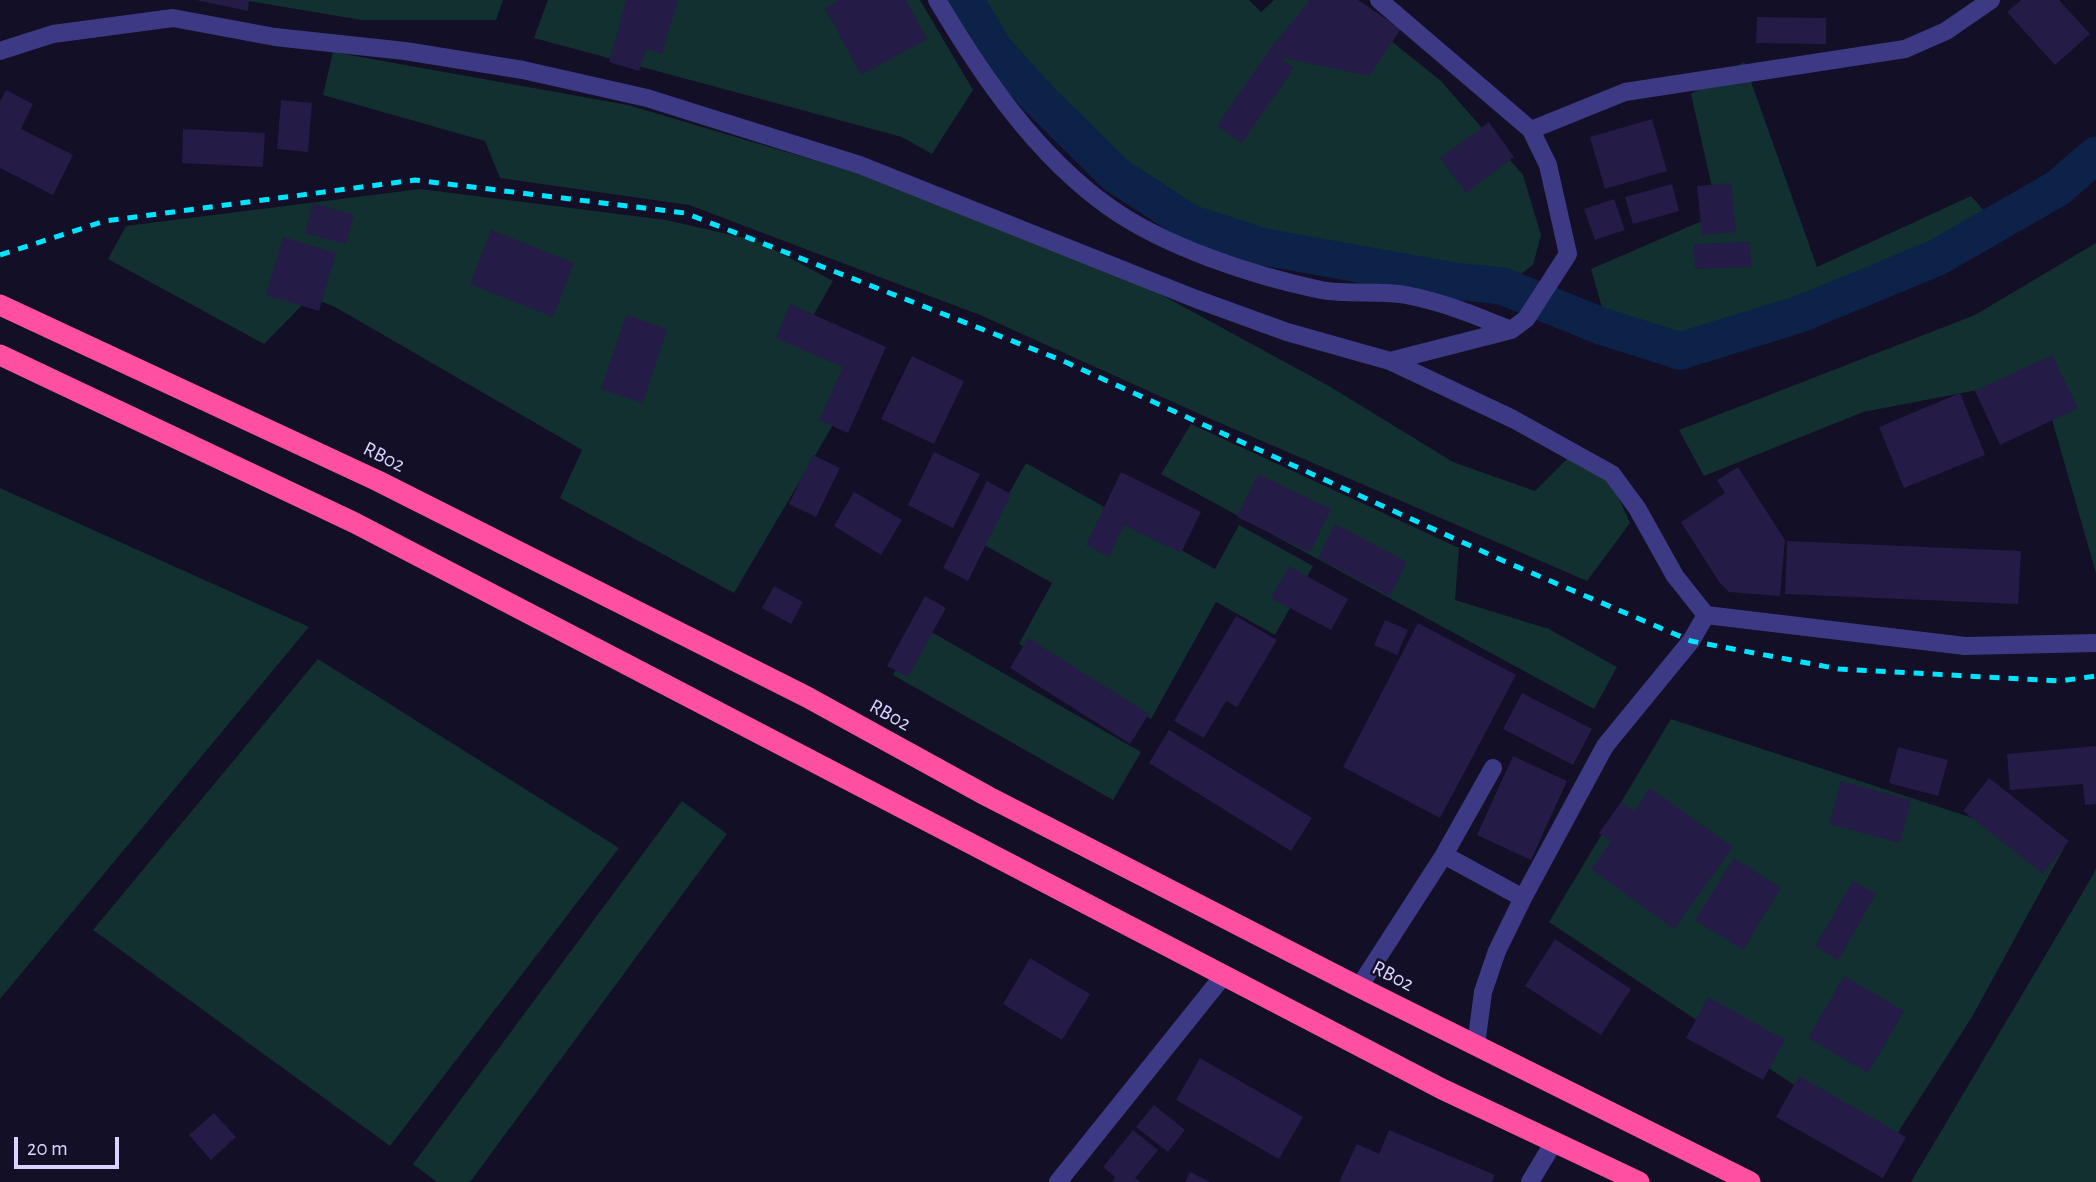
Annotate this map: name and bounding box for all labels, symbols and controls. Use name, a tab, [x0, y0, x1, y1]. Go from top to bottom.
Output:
street label: RB02	[359, 436, 409, 478]
street label: RB02	[865, 693, 915, 737]
street label: RB02	[1368, 955, 1418, 997]
scale bar	[18, 1122, 122, 1166]
text: 20 m	[27, 1138, 68, 1159]

